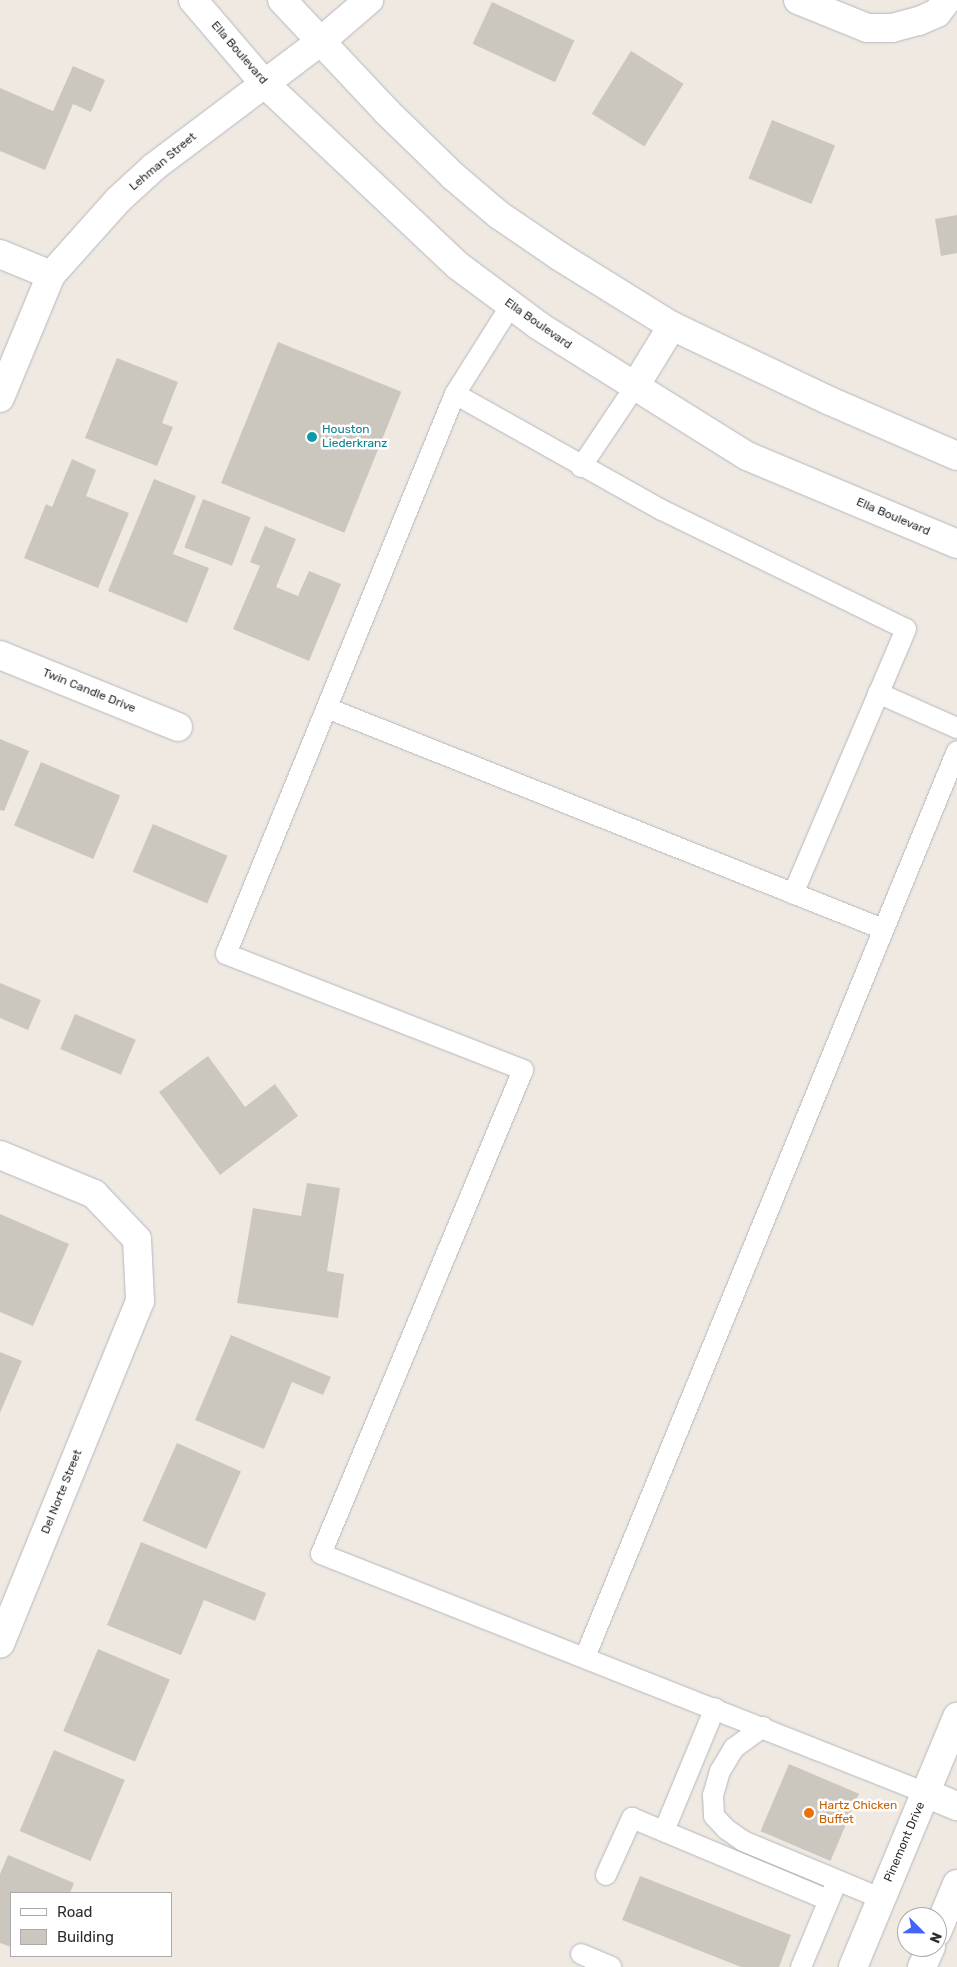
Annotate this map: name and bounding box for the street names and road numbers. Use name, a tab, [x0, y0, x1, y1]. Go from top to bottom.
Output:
street label: Ella Boulevard	[208, 19, 270, 87]
street label: Lehman Street	[127, 130, 199, 194]
street label: Ella Boulevard	[502, 295, 574, 353]
street label: Ella Boulevard	[854, 495, 932, 539]
street label: Twin Candle Drive	[40, 666, 138, 716]
street label: Del Norte Street	[39, 1448, 85, 1536]
street label: Pinemont Drive	[882, 1800, 928, 1884]

